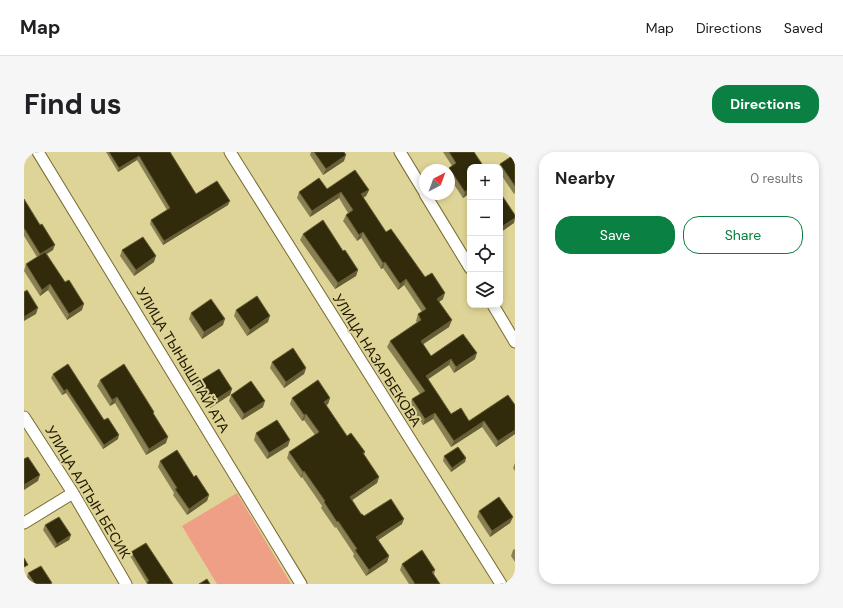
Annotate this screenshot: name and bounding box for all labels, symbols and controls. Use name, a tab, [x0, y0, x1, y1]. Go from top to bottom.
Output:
text: Map	[20, 15, 60, 40]
text: Map	[646, 19, 674, 37]
text: Directions	[696, 19, 762, 37]
text: Saved	[784, 19, 823, 37]
button: Directions	[712, 85, 819, 123]
text: Find us	[24, 86, 122, 123]
north arrow	[419, 164, 455, 200]
map controls	[467, 164, 503, 308]
button: +	[467, 164, 503, 200]
text: Nearby	[555, 167, 615, 189]
text: 0 results	[750, 170, 803, 187]
button: −	[467, 200, 503, 236]
button: Save	[555, 216, 675, 254]
button: Share	[683, 216, 803, 254]
button: locate	[467, 236, 503, 272]
button: layers	[467, 272, 503, 308]
street label: УЛИЦА ТЫНЫШПАЙ АТА	[132, 284, 234, 436]
street label: УЛИЦА НАЗАРБЕКОВА	[329, 290, 426, 430]
street label: УЛИЦА АЛТЫН БЕСИК	[41, 422, 135, 562]

